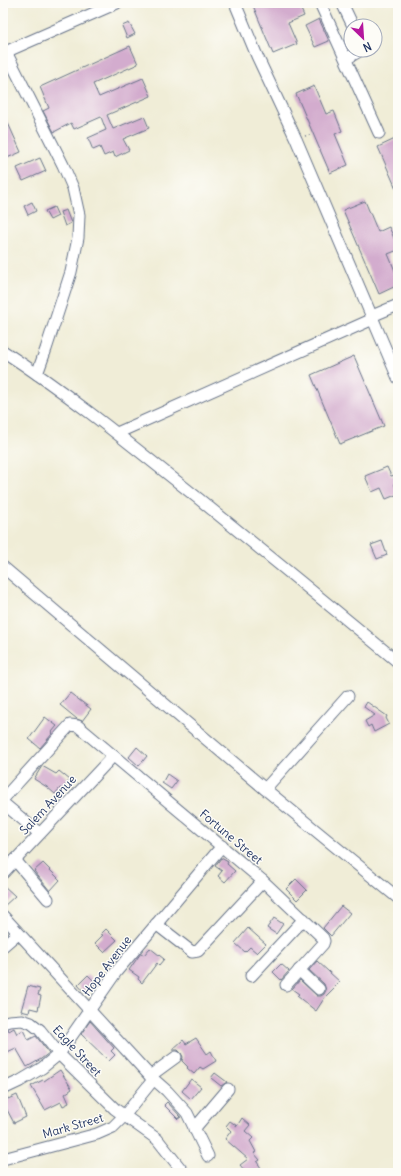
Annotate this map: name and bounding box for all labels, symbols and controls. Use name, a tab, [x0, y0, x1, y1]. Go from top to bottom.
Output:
north arrow	[343, 18, 383, 58]
text: N	[361, 39, 374, 55]
street label: Salem Avenue	[16, 772, 79, 838]
street label: Fortune Street	[197, 806, 266, 867]
street label: Hope Avenue	[79, 933, 134, 999]
street label: Eagle Street	[50, 1022, 105, 1079]
street label: Mark Street	[41, 1110, 105, 1141]

